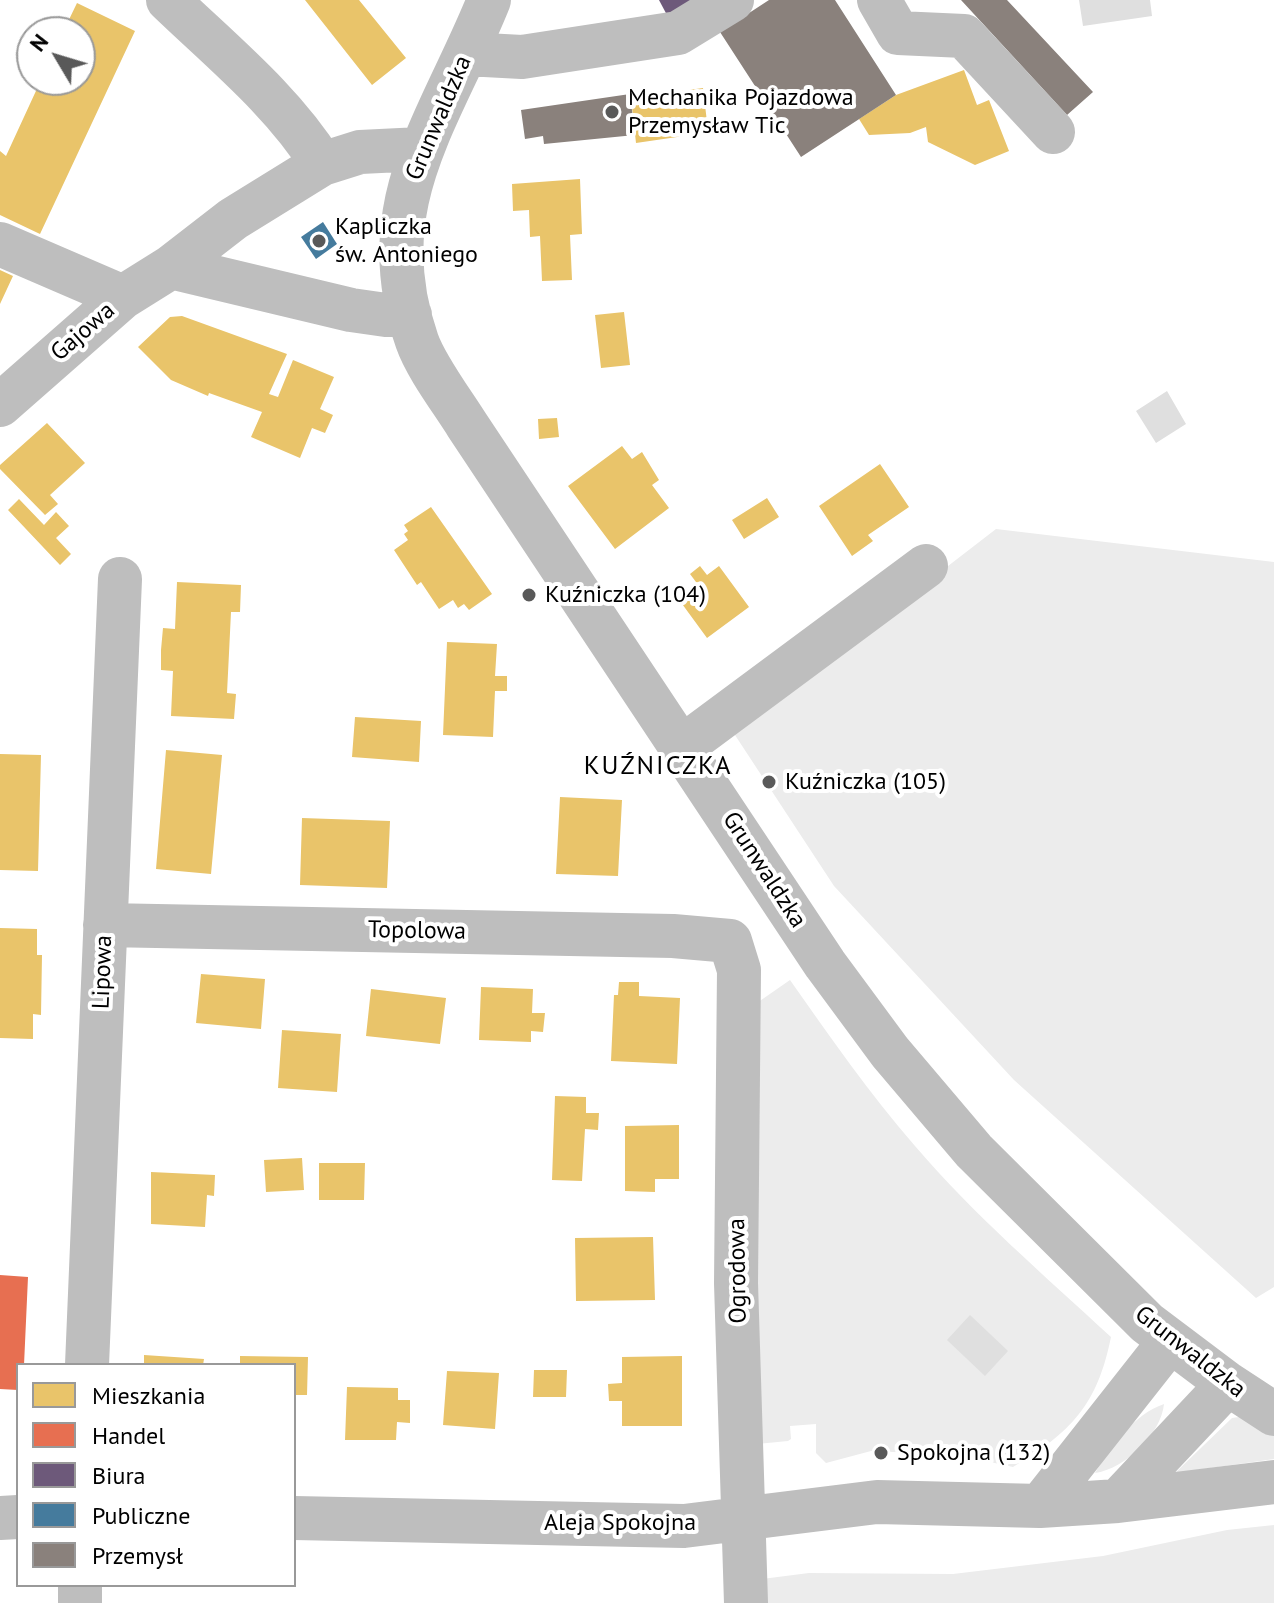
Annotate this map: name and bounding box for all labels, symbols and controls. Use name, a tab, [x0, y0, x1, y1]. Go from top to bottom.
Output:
north arrow	[16, 16, 96, 96]
text: N	[23, 28, 54, 57]
street label: Grunwaldzka	[400, 51, 478, 185]
place label: Mechanika Pojazdowa Przemysław Tic	[628, 84, 854, 140]
marker: Mechanika Pojazdowa Przemysław Tic	[603, 103, 621, 121]
place label: Kapliczka św. Antoniego	[335, 213, 478, 269]
marker: Kapliczka św. Antoniego	[310, 232, 328, 250]
street label: Gajowa	[45, 296, 121, 368]
place label: Kuźniczka (104)	[545, 581, 706, 609]
marker: Kuźniczka (104)	[520, 586, 538, 604]
district label: KUŹNICZKA	[584, 751, 732, 783]
place label: Kuźniczka (105)	[785, 768, 946, 796]
marker: Kuźniczka (105)	[760, 773, 778, 791]
street label: Grunwaldzka	[716, 807, 812, 933]
street label: Topolowa	[368, 916, 466, 946]
street label: Lipowa	[87, 935, 119, 1009]
street label: Ogrodowa	[723, 1218, 753, 1324]
street label: Grunwaldzka	[1129, 1300, 1251, 1404]
legend	[16, 1363, 296, 1587]
text: Mieszkania	[92, 1380, 205, 1411]
text: Handel	[92, 1420, 165, 1451]
place label: Spokojna (132)	[897, 1439, 1050, 1467]
marker: Spokojna (132)	[872, 1444, 890, 1462]
text: Biura	[92, 1460, 145, 1491]
text: Publiczne	[92, 1500, 190, 1531]
street label: Aleja Spokojna	[544, 1509, 696, 1537]
text: Przemysł	[92, 1540, 183, 1571]

